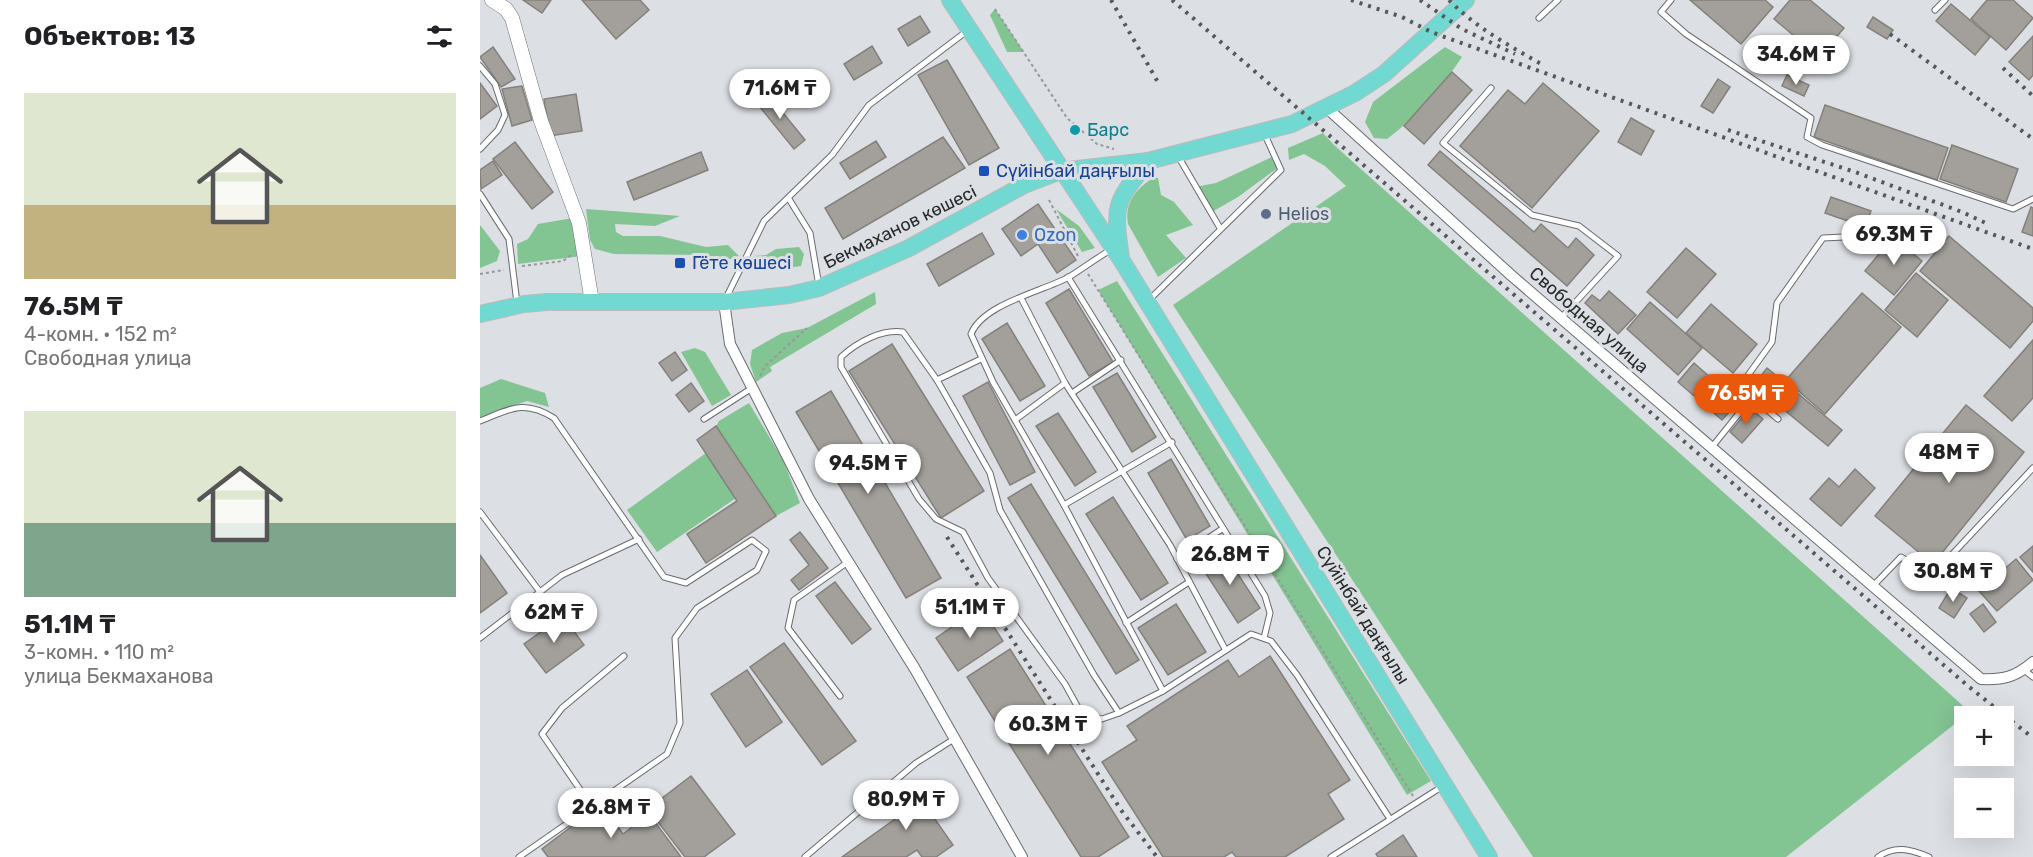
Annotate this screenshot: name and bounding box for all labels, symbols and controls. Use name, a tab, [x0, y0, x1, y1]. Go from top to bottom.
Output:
icon: filters	[423, 20, 456, 53]
text: Объектов: 13	[24, 21, 196, 52]
pin: 34.6M ₸	[1741, 35, 1851, 86]
text: 34.6M ₸	[1757, 42, 1835, 66]
pin: 71.6M ₸	[725, 69, 835, 120]
text: 71.6M ₸	[743, 76, 817, 100]
place label: Барс	[1087, 119, 1129, 141]
marker: Барс	[1068, 123, 1082, 137]
icon: home	[186, 132, 294, 240]
place label: Сүйінбай даңғылы	[996, 160, 1155, 182]
marker: Сүйінбай даңғылы	[977, 164, 991, 178]
street label: Бекмаханов көшесі	[820, 180, 980, 274]
place label: Helios	[1278, 203, 1329, 225]
marker: Helios	[1259, 207, 1273, 221]
pin: 69.3M ₸	[1839, 215, 1949, 266]
text: 69.3M ₸	[1855, 222, 1933, 246]
place label: Ozon	[1034, 224, 1076, 246]
marker: Ozon	[1015, 228, 1029, 242]
place label: Гёте көшесі	[692, 252, 791, 274]
marker: Гёте көшесі	[673, 256, 687, 270]
street label: Свободная улица	[1525, 262, 1653, 378]
text: 76.5M ₸	[24, 291, 123, 322]
text: 4-комн. · 152 m²	[24, 322, 177, 346]
text: Свободная улица	[24, 346, 192, 370]
pin: 76.5M ₸	[1691, 374, 1801, 425]
text: 76.5M ₸	[1708, 381, 1784, 405]
pin: 48M ₸	[1907, 433, 1991, 484]
text: 48M ₸	[1919, 440, 1979, 464]
pin: 94.5M ₸	[813, 444, 923, 495]
icon: home	[186, 450, 294, 558]
text: 94.5M ₸	[829, 451, 907, 475]
pin: 26.8M ₸	[1175, 535, 1285, 586]
text: 26.8M ₸	[1191, 542, 1269, 566]
street label: Сүйінбай даңғылы	[1312, 542, 1414, 688]
pin: 30.8M ₸	[1898, 552, 2008, 603]
text: 30.8M ₸	[1913, 559, 1993, 583]
pin: 51.1M ₸	[915, 588, 1025, 639]
pin: 62M ₸	[512, 593, 596, 644]
text: 51.1M ₸	[935, 595, 1005, 619]
text: 62M ₸	[524, 600, 584, 624]
text: 51.1M ₸	[24, 609, 116, 640]
text: 3-комн. · 110 m²	[24, 640, 174, 664]
text: улица Бекмаханова	[24, 664, 214, 688]
pin: 60.3M ₸	[993, 705, 1103, 756]
map controls	[1954, 706, 2014, 838]
button: +	[1954, 706, 2014, 766]
text: 60.3M ₸	[1009, 712, 1087, 736]
button: −	[1954, 778, 2014, 838]
pin: 80.9M ₸	[851, 780, 961, 831]
text: 80.9M ₸	[867, 787, 945, 811]
pin: 26.8M ₸	[556, 788, 666, 839]
text: 26.8M ₸	[572, 795, 650, 819]

